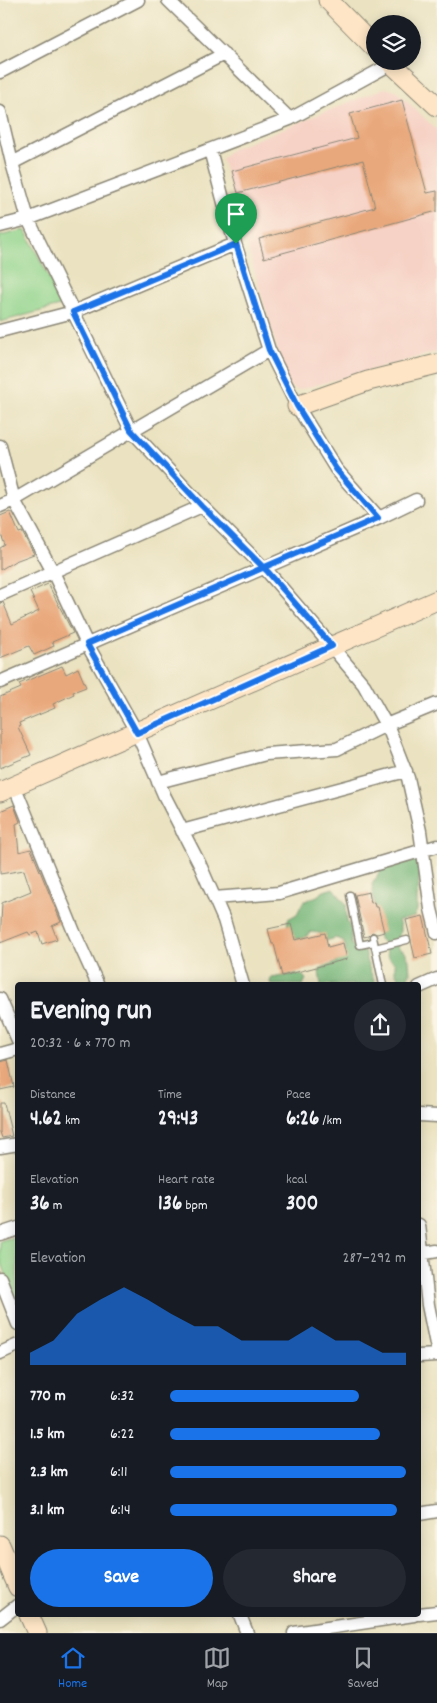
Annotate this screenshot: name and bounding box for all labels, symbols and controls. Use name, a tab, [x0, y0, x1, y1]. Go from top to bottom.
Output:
map controls	[366, 15, 421, 70]
button: layers	[366, 15, 421, 70]
pin	[215, 193, 257, 244]
icon: arrive	[222, 200, 250, 228]
text: Evening run	[30, 993, 152, 1033]
button: share	[354, 999, 406, 1051]
text: 20:32 · 6 × 770 m	[30, 1032, 131, 1055]
text: Distance	[30, 1085, 76, 1105]
text: Time	[158, 1085, 182, 1105]
text: Pace	[286, 1085, 311, 1105]
text: 4.62	[30, 1105, 62, 1135]
text: 29:43	[158, 1105, 198, 1135]
text: 6:26	[286, 1105, 319, 1135]
text: km	[62, 1111, 80, 1131]
text: /km	[319, 1111, 342, 1131]
text: Elevation	[30, 1170, 79, 1190]
text: Heart rate	[158, 1170, 215, 1190]
text: kcal	[286, 1170, 307, 1190]
text: 36	[30, 1190, 50, 1220]
text: 136	[158, 1190, 182, 1220]
text: 300	[286, 1190, 318, 1220]
text: m	[50, 1196, 62, 1216]
text: bpm	[182, 1196, 208, 1216]
text: Elevation	[30, 1247, 86, 1270]
text: 287–292 m	[343, 1247, 406, 1270]
text: 770 m	[30, 1385, 66, 1408]
text: 6:32	[110, 1385, 135, 1408]
text: 1.5 km	[30, 1423, 65, 1446]
text: 6:22	[110, 1423, 134, 1446]
text: 2.3 km	[30, 1461, 68, 1484]
text: 6:11	[110, 1461, 128, 1484]
text: 3.1 km	[30, 1499, 64, 1522]
text: 6:14	[110, 1499, 131, 1522]
button: Save	[30, 1549, 213, 1607]
button: Share	[223, 1549, 406, 1607]
tab: Home	[58, 1644, 87, 1694]
tab: Map	[203, 1644, 231, 1694]
tab: Saved	[348, 1644, 379, 1694]

